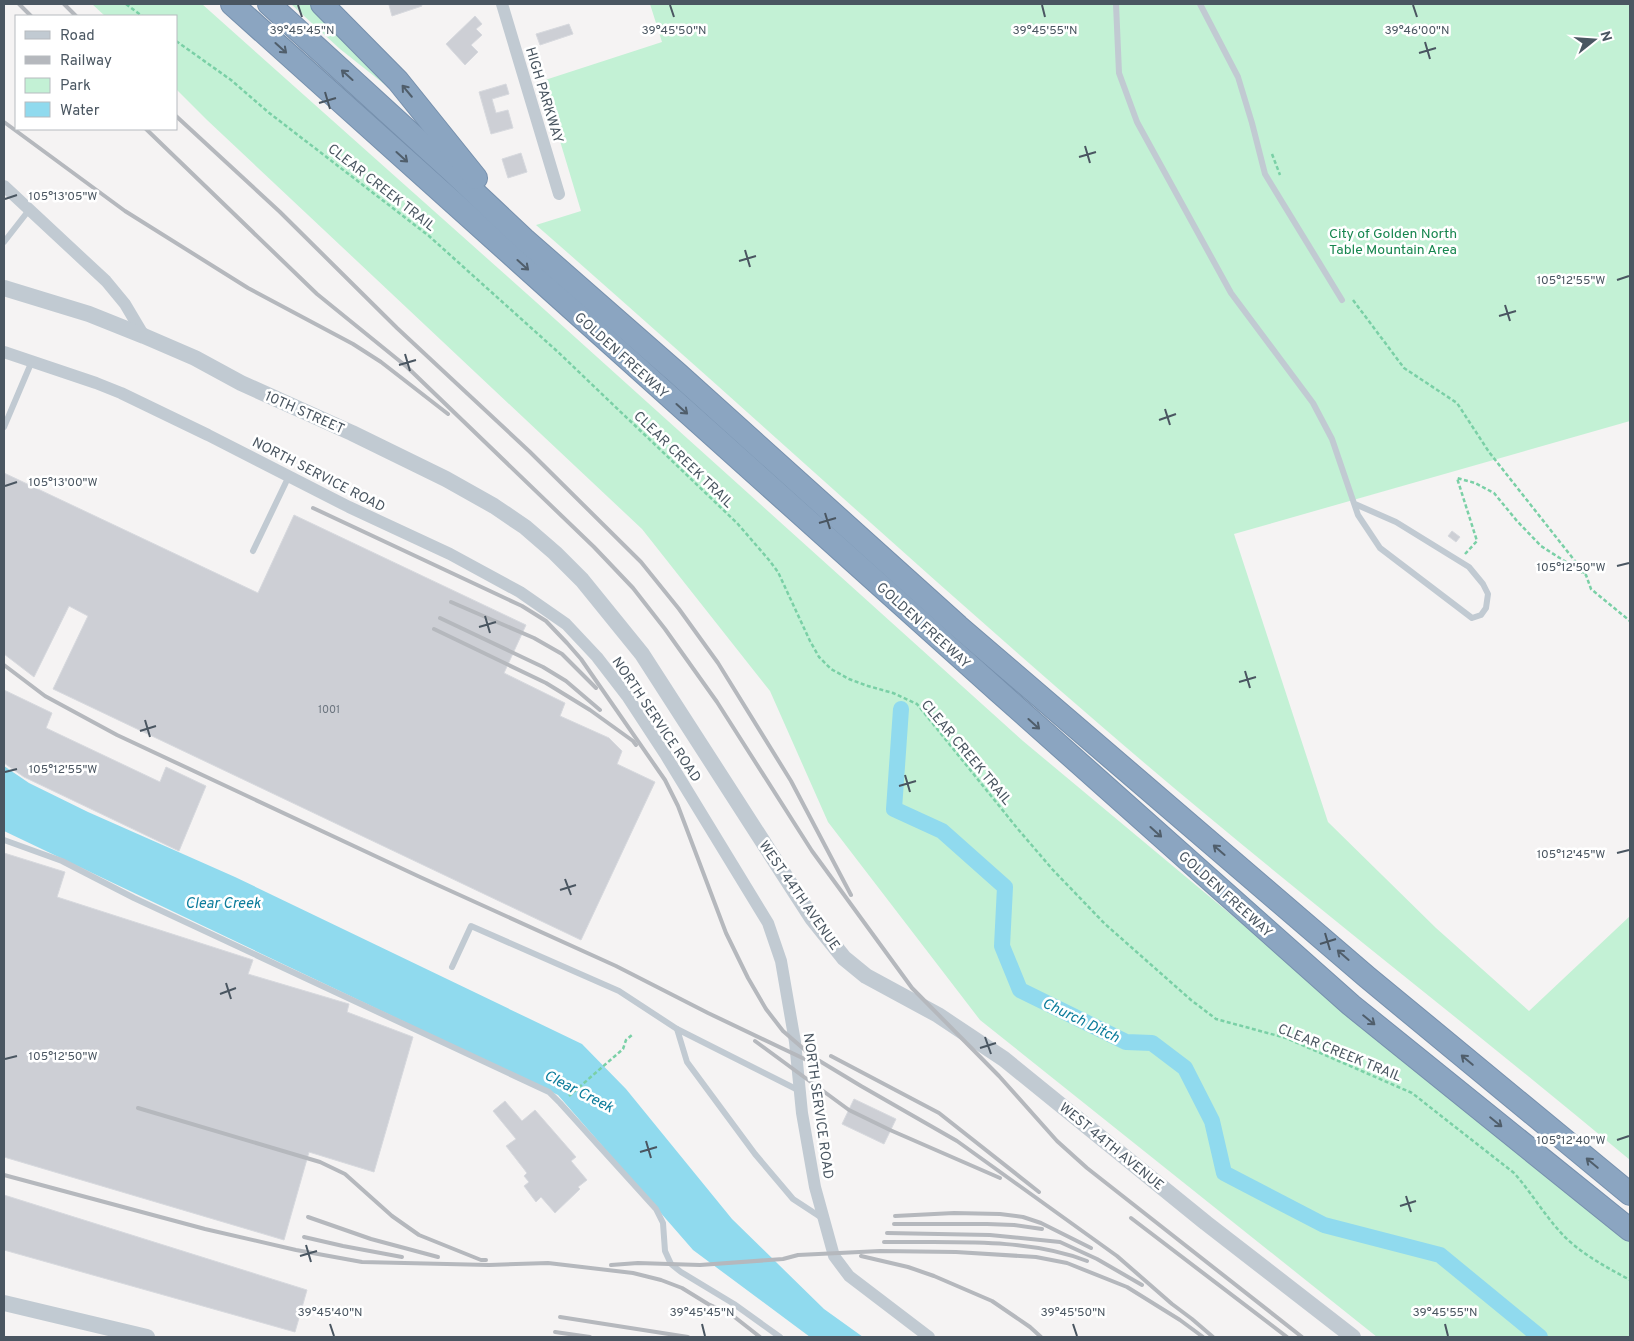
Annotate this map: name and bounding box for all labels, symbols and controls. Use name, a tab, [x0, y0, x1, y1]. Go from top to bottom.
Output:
legend	[15, 15, 178, 130]
north arrow	[1569, 15, 1619, 65]
text: 39°45'45"N	[270, 23, 334, 39]
text: 39°45'50"N	[642, 23, 707, 39]
text: 39°45'55"N	[1013, 23, 1077, 39]
text: 39°46'00"N	[1385, 23, 1449, 39]
text: Road	[60, 27, 95, 46]
text: N	[1595, 29, 1615, 44]
one-way arrow	[274, 42, 287, 54]
street label: HIGH PARKWAY	[521, 45, 566, 146]
text: Railway	[60, 52, 112, 71]
one-way arrow	[341, 70, 354, 81]
text: Park	[60, 77, 91, 96]
one-way arrow	[401, 85, 413, 98]
text: Water	[60, 102, 100, 121]
street label: CLEAR CREEK TRAIL	[324, 141, 438, 236]
one-way arrow	[395, 151, 408, 163]
text: 105°13'05"W	[29, 189, 97, 205]
park label: City of Golden North Table Mountain Area	[1329, 226, 1457, 259]
one-way arrow	[516, 259, 529, 271]
text: 105°12'55"W	[1537, 273, 1605, 289]
street label: GOLDEN FREEWAY	[570, 309, 672, 403]
street label: 10TH STREET	[262, 388, 347, 438]
one-way arrow	[676, 403, 689, 415]
street label: CLEAR CREEK TRAIL	[630, 408, 736, 512]
street label: NORTH SERVICE ROAD	[249, 434, 388, 516]
text: 105°13'00"W	[28, 475, 98, 491]
text: 105°12'50"W	[1537, 560, 1605, 576]
street label: GOLDEN FREEWAY	[872, 579, 974, 673]
street label: NORTH SERVICE ROAD	[608, 654, 704, 786]
street label: CLEAR CREEK TRAIL	[917, 697, 1015, 809]
house number: 1001	[318, 703, 340, 717]
one-way arrow	[1028, 718, 1041, 729]
text: 105°12'55"W	[29, 762, 97, 778]
one-way arrow	[1149, 826, 1162, 837]
street label: WEST 44TH AVENUE	[755, 838, 843, 954]
one-way arrow	[1213, 844, 1226, 855]
text: 105°12'45"W	[1537, 847, 1605, 863]
street label: GOLDEN FREEWAY	[1174, 848, 1276, 942]
water label: Clear Creek	[185, 895, 261, 914]
one-way arrow	[1336, 950, 1349, 961]
water label: Church Ditch	[1039, 994, 1122, 1048]
one-way arrow	[1363, 1014, 1376, 1025]
street label: CLEAR CREEK TRAIL	[1275, 1021, 1404, 1086]
street label: NORTH SERVICE ROAD	[799, 1032, 836, 1180]
text: 105°12'50"W	[29, 1049, 97, 1065]
one-way arrow	[1461, 1054, 1474, 1065]
water label: Clear Creek	[540, 1067, 617, 1118]
street label: WEST 44TH AVENUE	[1055, 1100, 1167, 1195]
one-way arrow	[1489, 1116, 1502, 1127]
text: 105°12'40"W	[1536, 1133, 1606, 1149]
one-way arrow	[1586, 1158, 1599, 1169]
text: 39°45'40"N	[297, 1305, 363, 1321]
text: 39°45'45"N	[670, 1305, 734, 1321]
text: 39°45'50"N	[1041, 1305, 1106, 1321]
text: 39°45'55"N	[1413, 1305, 1477, 1321]

